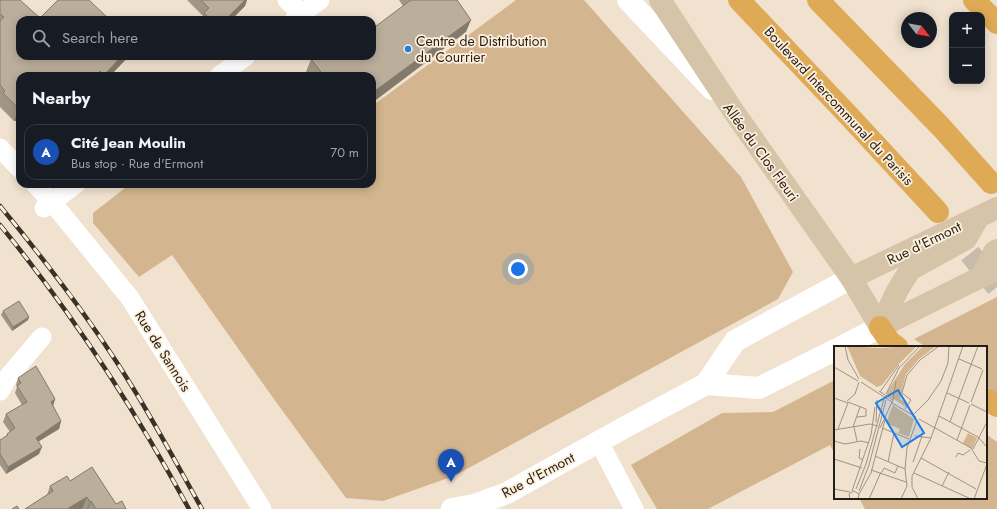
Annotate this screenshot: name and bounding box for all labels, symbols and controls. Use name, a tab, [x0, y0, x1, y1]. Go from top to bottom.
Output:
north arrow	[901, 12, 937, 48]
map controls	[949, 12, 985, 84]
button: +	[949, 12, 985, 48]
search box	[16, 16, 376, 60]
street label: Boulevard Intercommunal du Parisis	[760, 22, 918, 190]
icon: search	[30, 27, 52, 49]
text: Search here	[62, 27, 138, 49]
place label: Centre de Distribution du Courrier	[416, 31, 547, 67]
marker: Centre de Distribution du Courrier	[403, 44, 413, 54]
button: −	[949, 48, 985, 84]
text: Nearby	[32, 86, 90, 110]
street label: Allée du Clos Fleuri	[718, 99, 804, 205]
text: Cité Jean Moulin	[71, 132, 186, 154]
text: A	[41, 143, 51, 162]
text: 70 m	[330, 143, 359, 162]
text: Bus stop · Rue d'Ermont	[71, 154, 203, 173]
street label: Rue d'Ermont	[884, 216, 965, 270]
your location	[508, 259, 528, 279]
street label: Rue de Sannois	[130, 307, 196, 396]
inset map	[834, 346, 987, 499]
street label: Rue d'Ermont	[498, 447, 579, 503]
pin: A	[438, 449, 464, 482]

